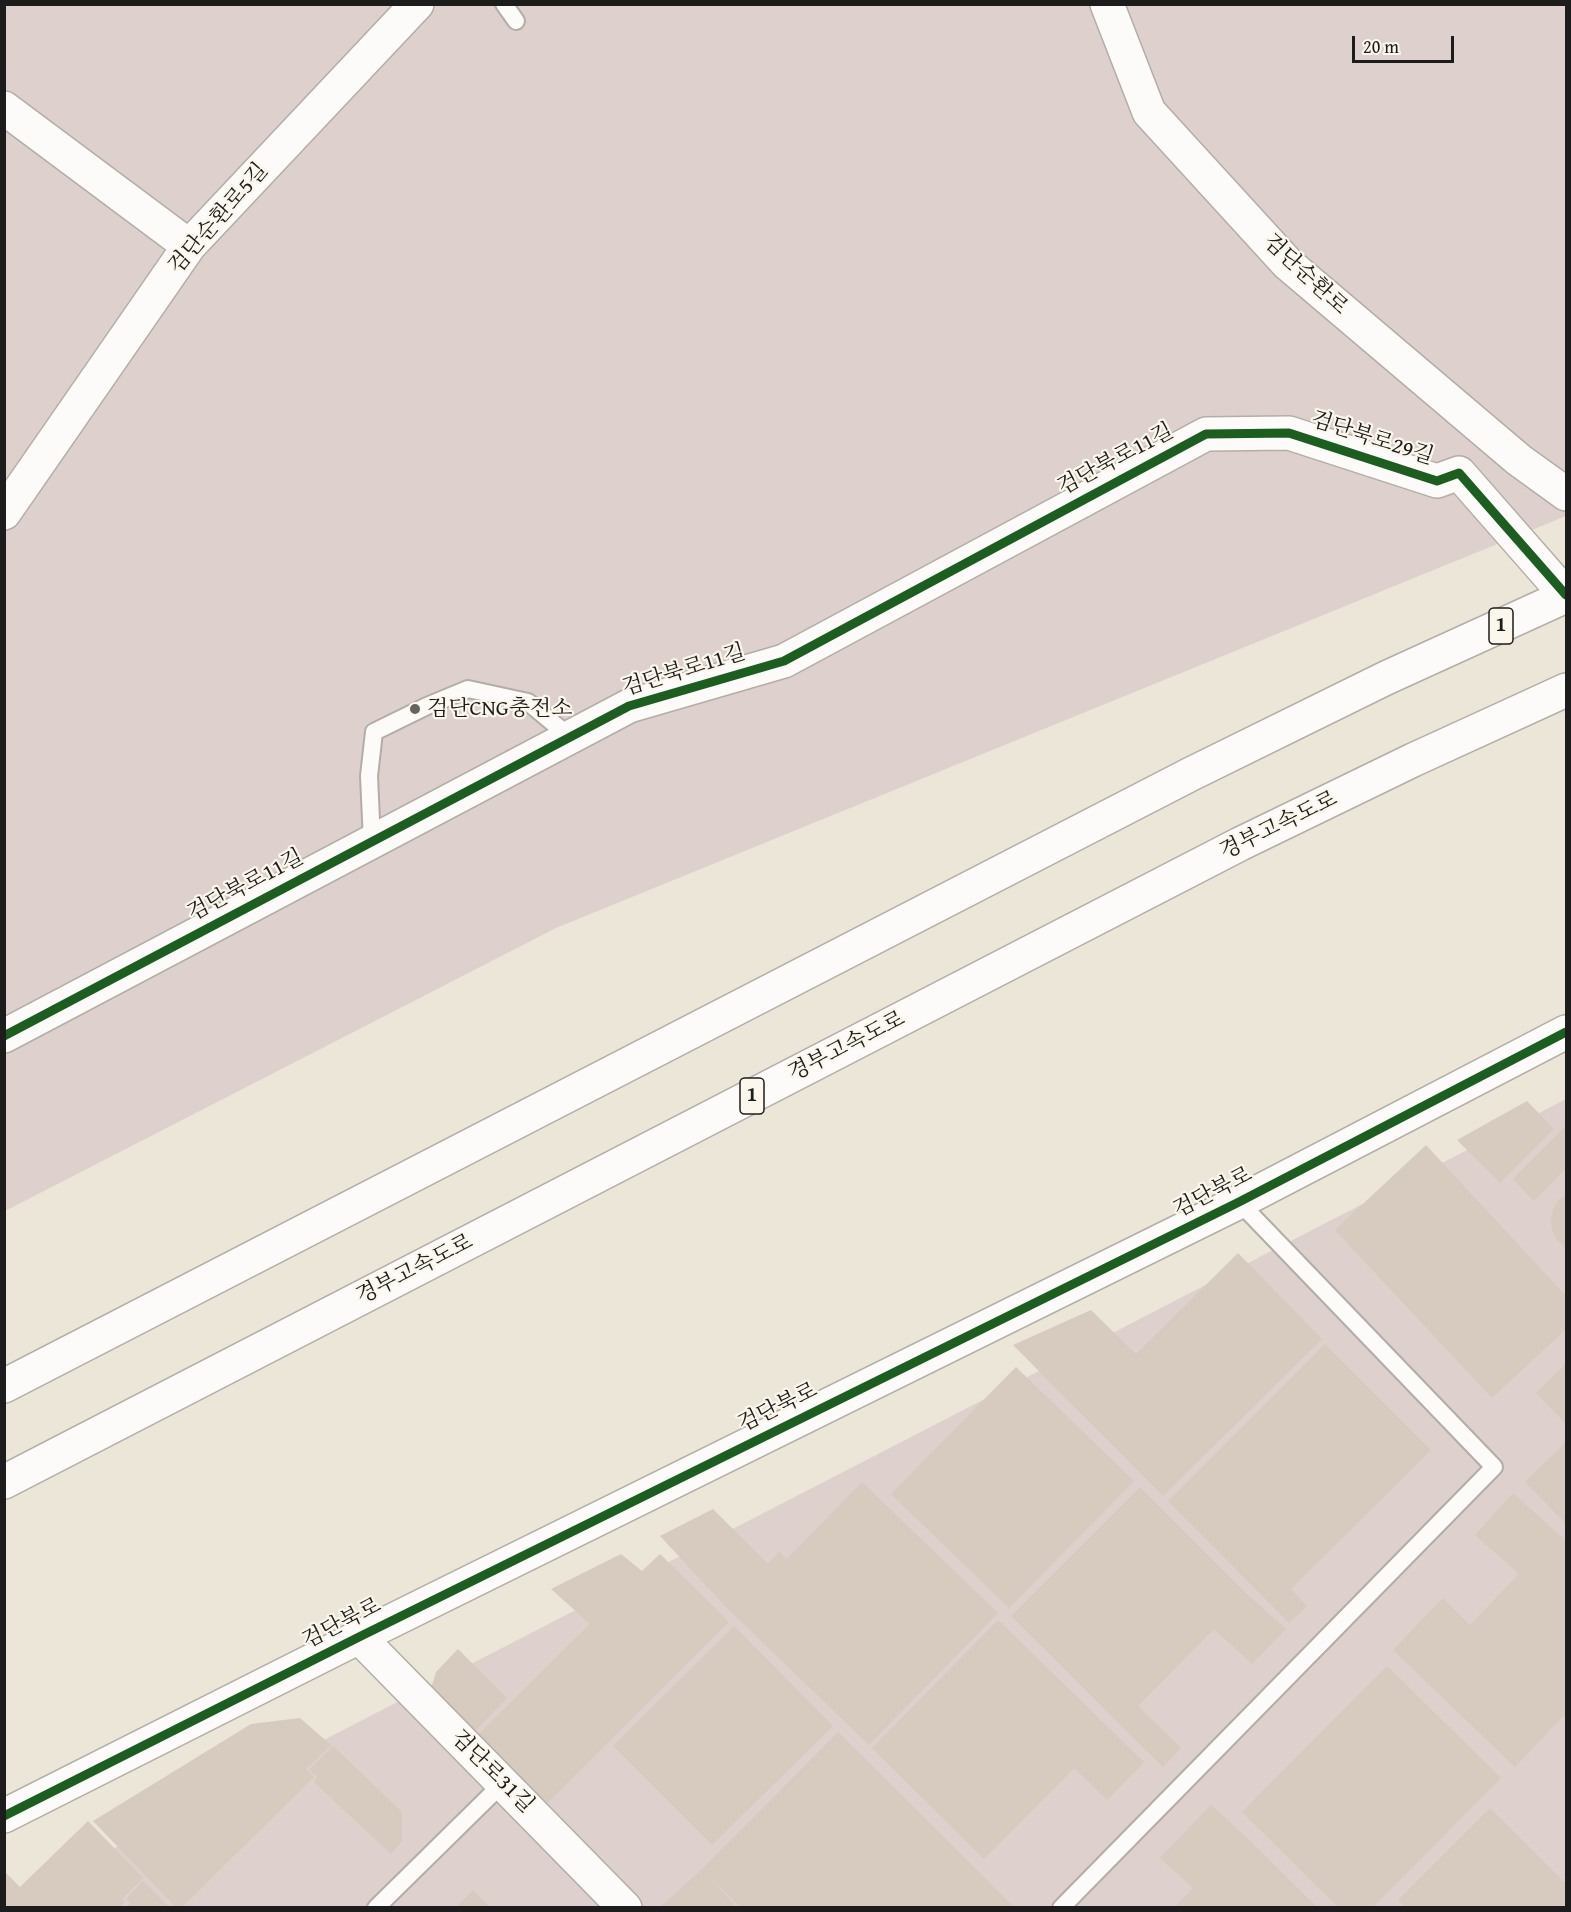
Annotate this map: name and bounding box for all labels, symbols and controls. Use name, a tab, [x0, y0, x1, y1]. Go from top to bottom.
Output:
scale bar	[1355, 24, 1457, 62]
text: 20 m	[1363, 33, 1399, 60]
street label: 검단순환로5길	[164, 158, 274, 280]
street label: 검단순환로	[1257, 229, 1353, 321]
street label: 검단북로29길	[1307, 407, 1437, 471]
street label: 검단북로11길	[1054, 418, 1178, 502]
road number: 1	[1489, 608, 1513, 644]
street label: 검단북로11길	[619, 640, 749, 702]
place label: 검단CNG충전소	[427, 696, 573, 722]
marker: 검단CNG충전소	[408, 702, 422, 716]
street label: 경부고속도로	[1216, 786, 1342, 866]
street label: 검단북로11길	[184, 844, 308, 928]
street label: 경부고속도로	[784, 1006, 910, 1088]
road number: 1	[740, 1078, 764, 1114]
street label: 검단북로	[1169, 1162, 1257, 1224]
street label: 경부고속도로	[352, 1229, 478, 1311]
street label: 검단북로	[734, 1378, 822, 1438]
street label: 검단북로	[298, 1593, 386, 1655]
street label: 검단로31길	[445, 1725, 539, 1819]

